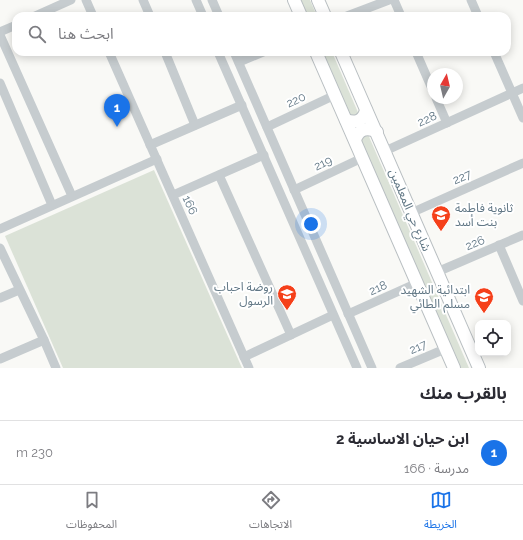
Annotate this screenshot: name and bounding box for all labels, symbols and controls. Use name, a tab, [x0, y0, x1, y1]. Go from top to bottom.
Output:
search box	[12, 12, 511, 56]
icon: search	[26, 23, 48, 45]
text: ابحث هنا	[58, 25, 114, 43]
north arrow	[427, 68, 463, 104]
street label: 220	[284, 89, 308, 111]
pin: 1	[104, 94, 130, 127]
street label: 228	[415, 109, 439, 129]
street label: 219	[312, 153, 334, 173]
street label: شارع حي المعلمين	[384, 167, 434, 254]
street label: 227	[451, 167, 474, 187]
street label: 166	[180, 193, 200, 217]
place label: ثانوية فاطمة بنت أسد	[455, 201, 514, 229]
school or university icon: ثانوية فاطمة بنت أسد	[430, 204, 452, 232]
your location	[301, 214, 321, 234]
street label: 226	[463, 233, 487, 253]
street label: 218	[367, 278, 389, 298]
place label: روضة احباب الرسول	[214, 280, 273, 308]
school or university icon: روضة احباب الرسول	[276, 283, 298, 311]
place label: ابتدائية الشهيد مسلم الطائي	[400, 283, 470, 314]
school or university icon: ابتدائية الشهيد مسلم الطائي	[473, 286, 495, 314]
map controls	[475, 320, 511, 356]
button: locate	[475, 320, 511, 356]
street label: 217	[407, 337, 429, 357]
text: بالقرب منك	[420, 383, 507, 403]
text: ابن حيان الاساسية 2	[336, 430, 469, 448]
text: 230 m	[16, 445, 53, 460]
text: 1	[491, 445, 497, 460]
text: مدرسة · 166	[404, 461, 469, 476]
tab: المحفوظات	[66, 489, 117, 536]
tab: الاتجاهات	[249, 489, 292, 536]
tab: الخريطة	[424, 489, 457, 536]

